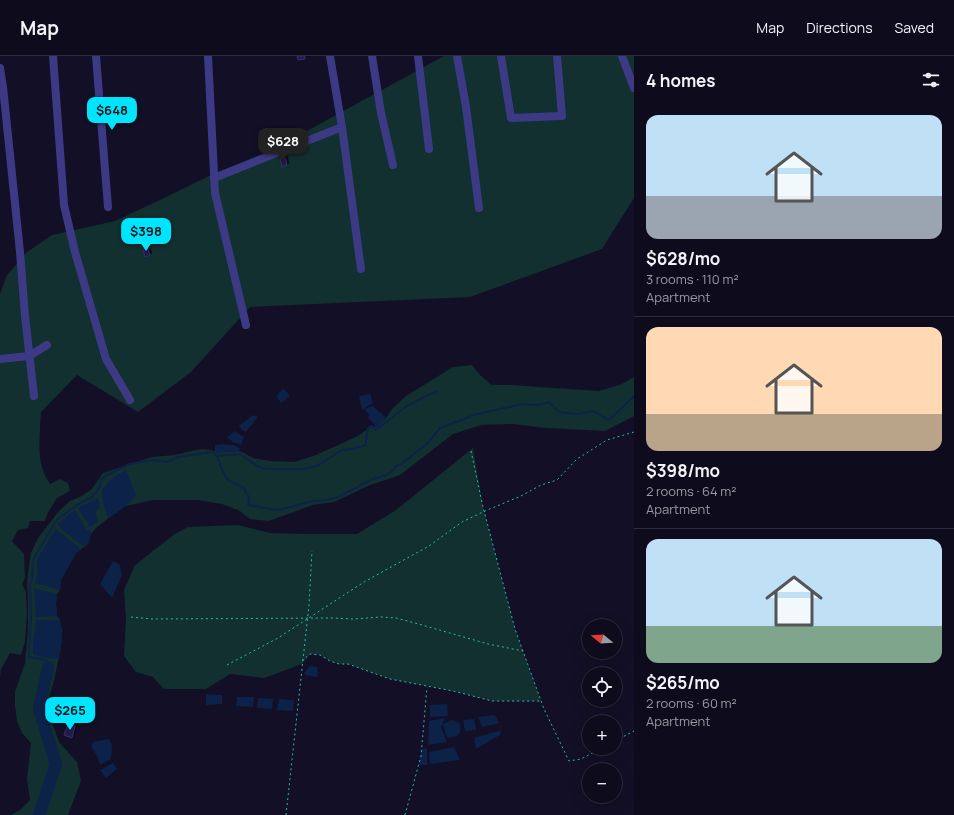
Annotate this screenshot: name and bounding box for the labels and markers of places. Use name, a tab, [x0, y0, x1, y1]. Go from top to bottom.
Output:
pin: $648	[88, 97, 136, 131]
pin: $628	[259, 128, 307, 162]
pin: $398	[122, 218, 170, 252]
pin: $265	[46, 697, 94, 731]

